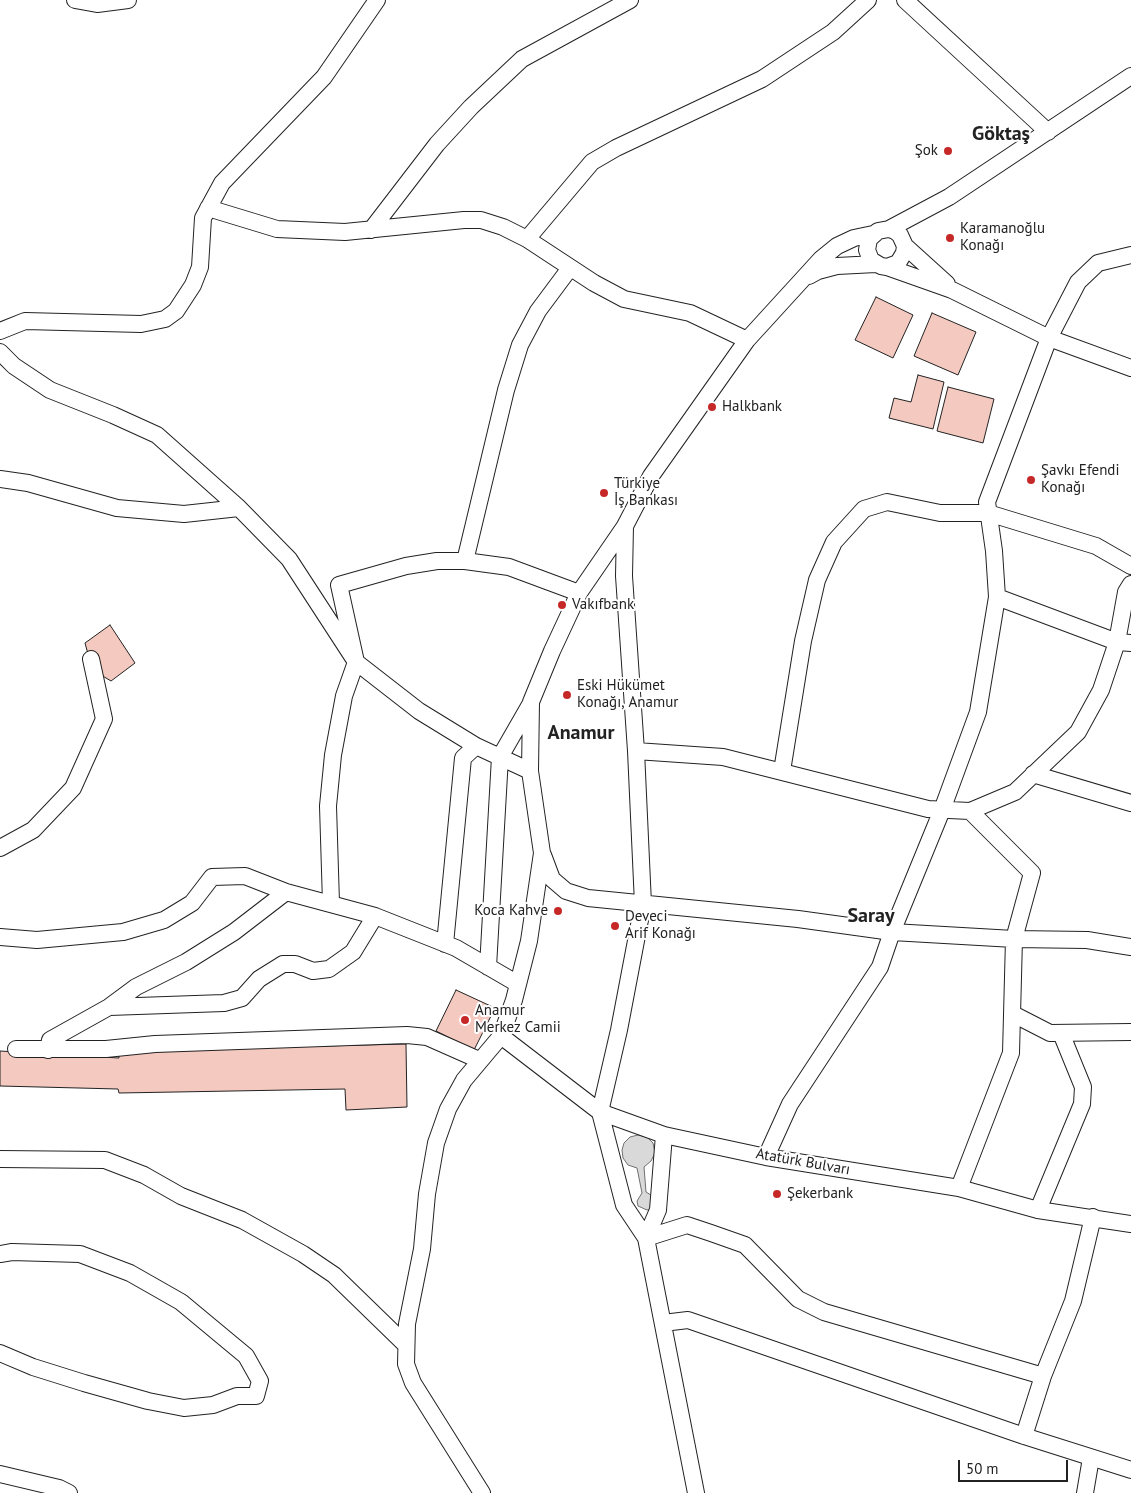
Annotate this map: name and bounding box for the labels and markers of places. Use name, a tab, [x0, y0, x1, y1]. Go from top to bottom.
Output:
place label: Şok	[915, 142, 938, 160]
marker: Şok	[942, 145, 954, 157]
place label: Karamanoğlu Konağı	[960, 220, 1045, 255]
marker: Karamanoğlu Konağı	[944, 232, 956, 244]
place label: Halkbank	[722, 398, 782, 416]
marker: Halkbank	[706, 401, 718, 413]
place label: Şavkı Efendi Konağı	[1041, 462, 1119, 497]
marker: Şavkı Efendi Konağı	[1025, 474, 1037, 486]
place label: Türkiye İş Bankası	[614, 475, 678, 510]
marker: Türkiye İş Bankası	[598, 487, 610, 499]
place label: Vakıfbank	[572, 596, 634, 614]
marker: Vakıfbank	[556, 599, 568, 611]
place label: Eski Hükümet Konağı, Anamur	[577, 677, 678, 712]
marker: Eski Hükümet Konağı, Anamur	[561, 689, 573, 701]
place label: Koca Kahve	[474, 902, 548, 920]
marker: Koca Kahve	[552, 905, 564, 917]
place label: Deveci Arif Konağı	[625, 908, 696, 943]
marker: Deveci Arif Konağı	[609, 920, 621, 932]
place label: Anamur Merkez Camii	[475, 1002, 561, 1037]
marker: Anamur Merkez Camii	[459, 1014, 471, 1026]
place label: Şekerbank	[787, 1185, 853, 1203]
marker: Şekerbank	[771, 1188, 783, 1200]

